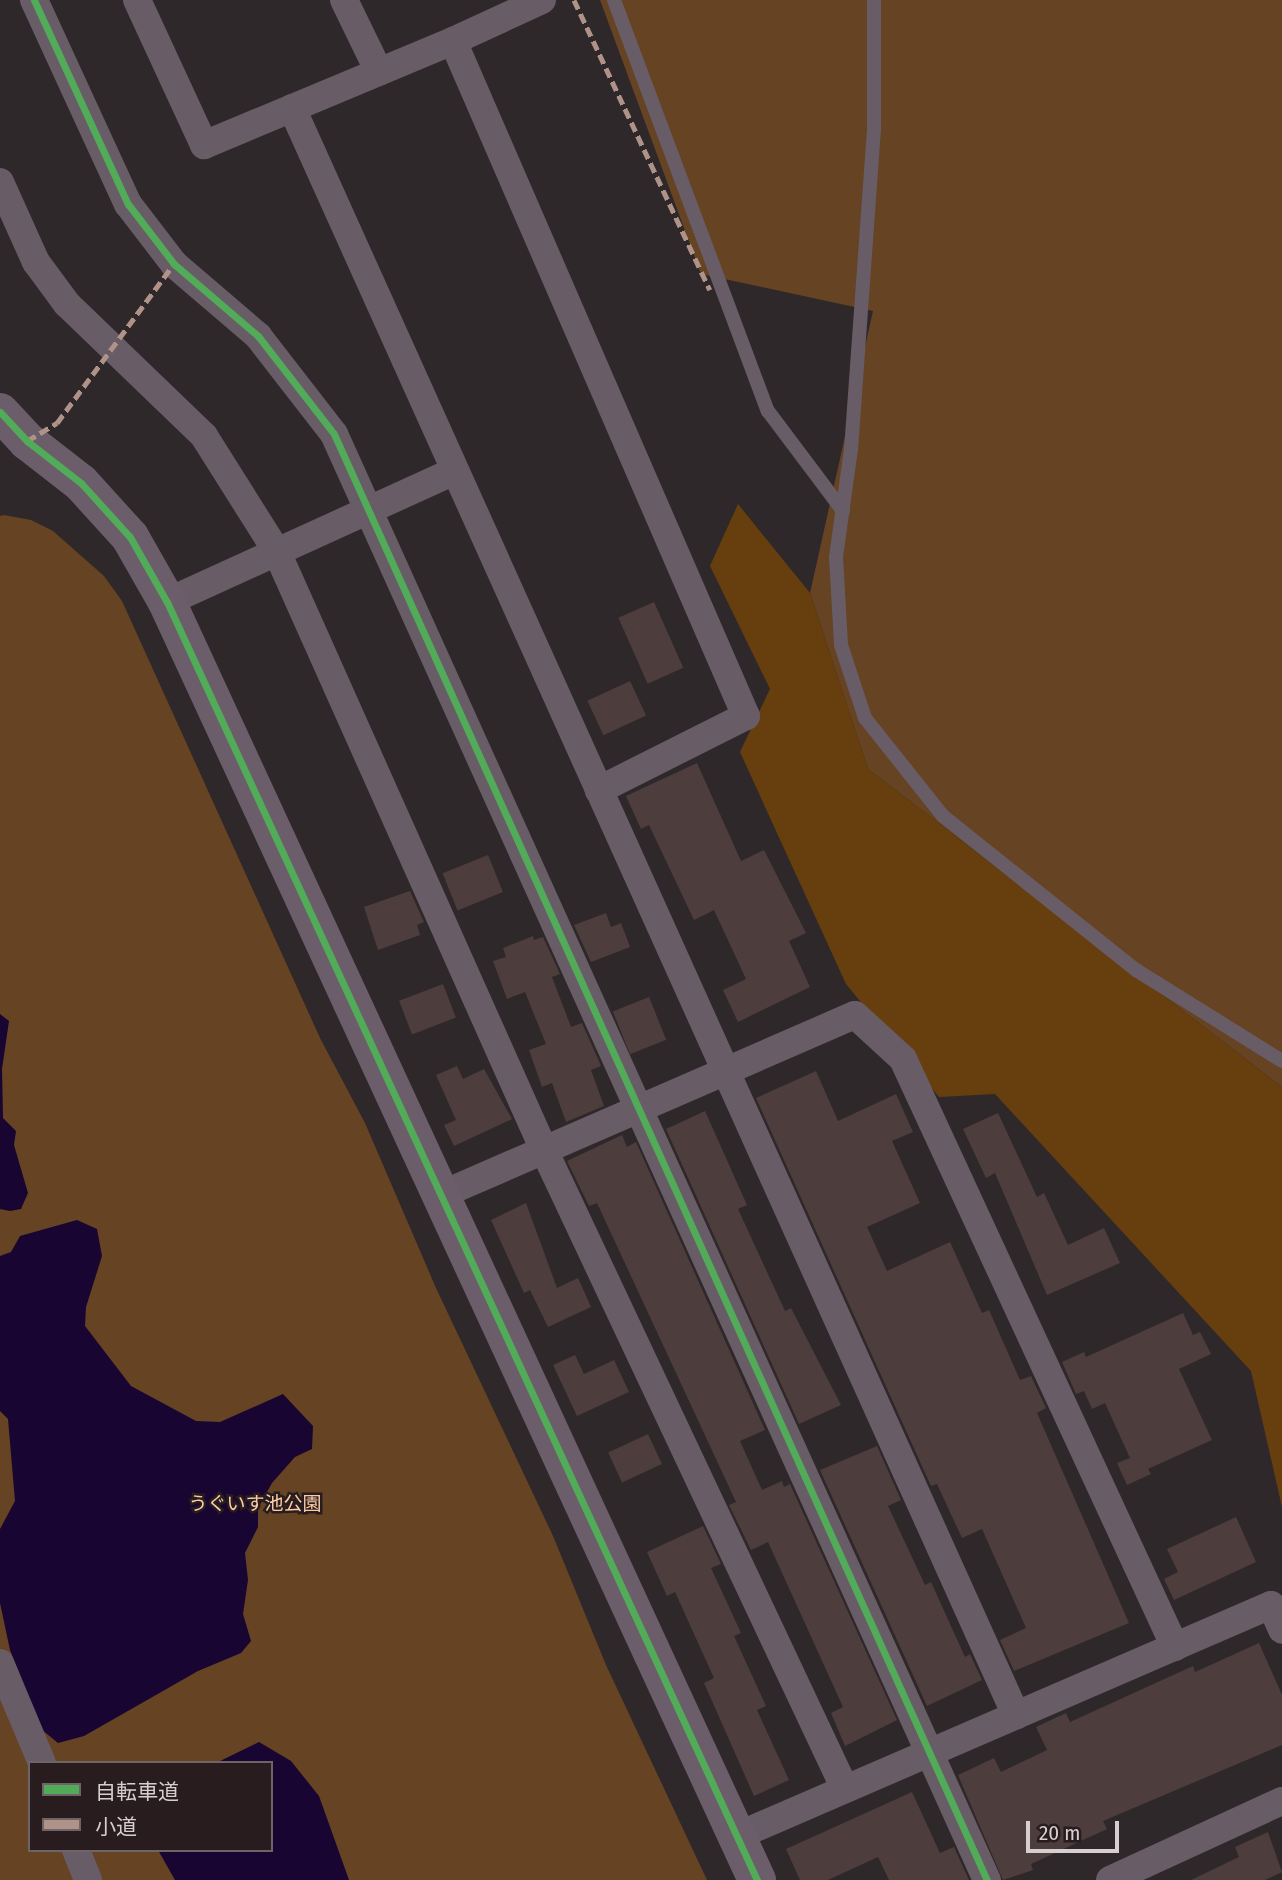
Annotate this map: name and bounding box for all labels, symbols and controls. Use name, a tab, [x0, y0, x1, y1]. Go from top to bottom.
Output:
park label: うぐいす池公園	[189, 1493, 321, 1515]
legend	[28, 1761, 273, 1852]
text: 自転車道	[95, 1779, 179, 1805]
scale bar	[1030, 1806, 1123, 1850]
text: 小道	[95, 1814, 137, 1840]
text: 20 m	[1039, 1820, 1080, 1846]

